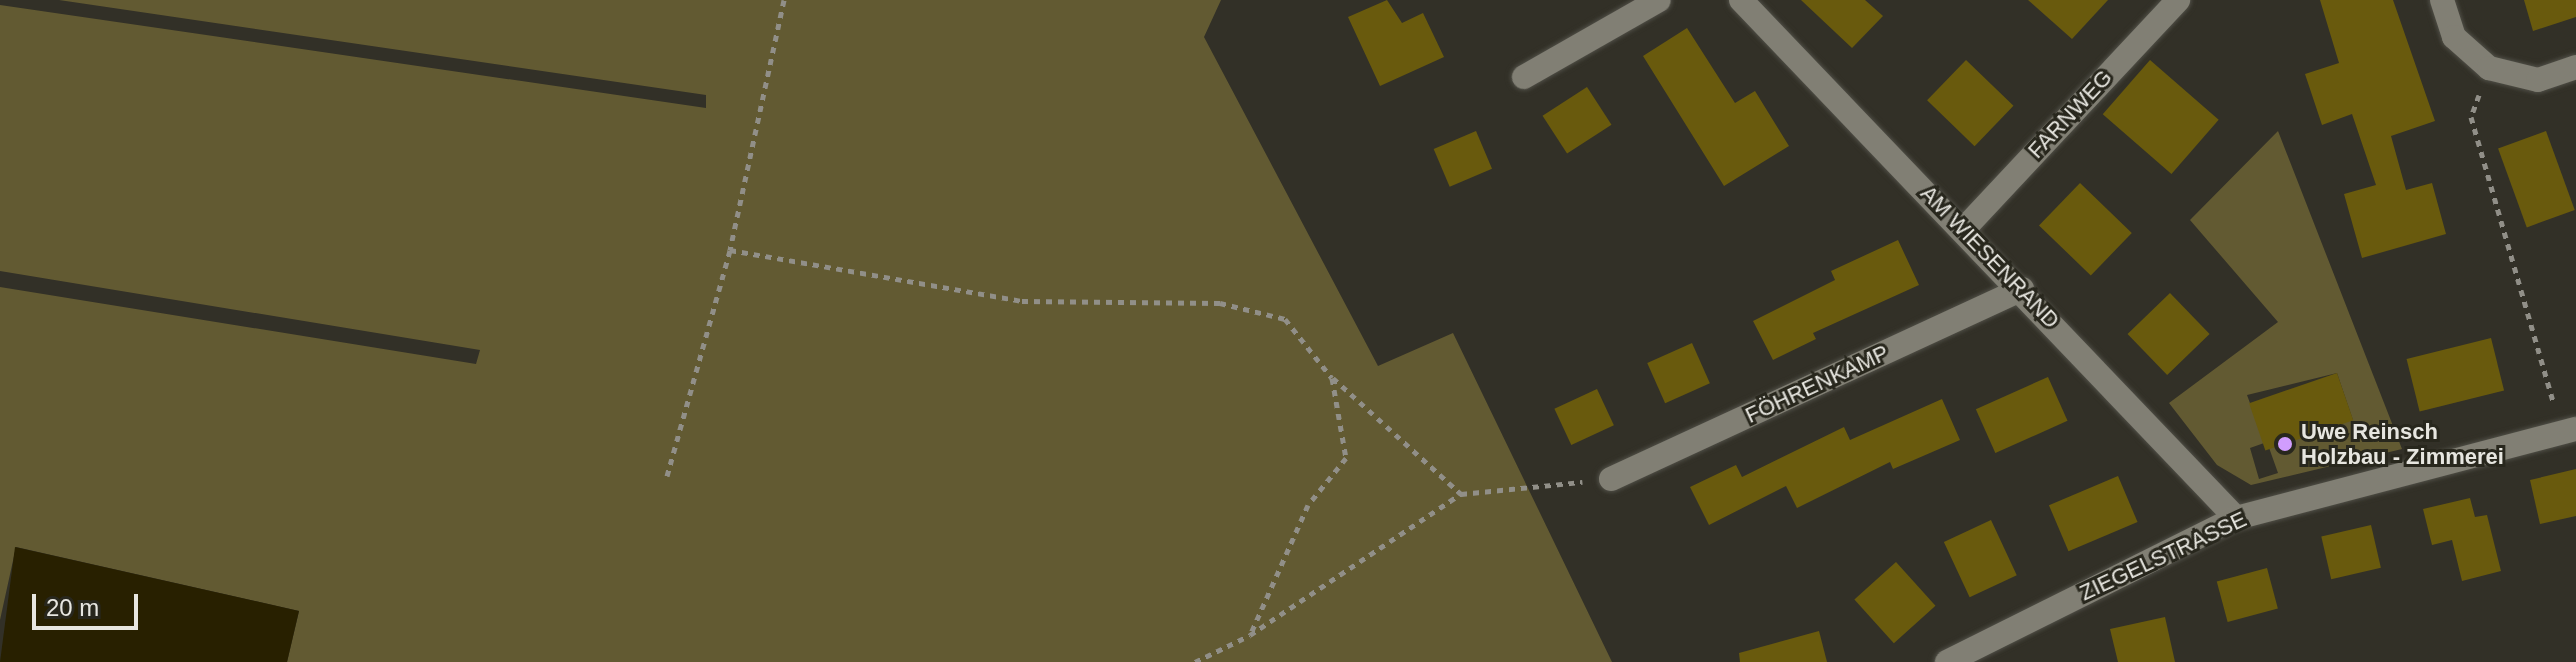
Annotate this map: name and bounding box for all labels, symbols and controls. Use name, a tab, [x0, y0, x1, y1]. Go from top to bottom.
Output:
street label: FARNWEG	[2022, 64, 2118, 164]
street label: AM WIESENRAND	[1915, 180, 2065, 334]
street label: FÖHRENKAMP	[1741, 339, 1893, 429]
place label: Uwe Reinsch Holzbau - Zimmerei	[2301, 418, 2504, 470]
marker: Uwe Reinsch Holzbau - Zimmerei	[2276, 435, 2294, 453]
street label: ZIEGELSTRASSE	[2075, 506, 2251, 606]
scale bar	[36, 578, 142, 628]
text: 20 m	[46, 594, 99, 621]

